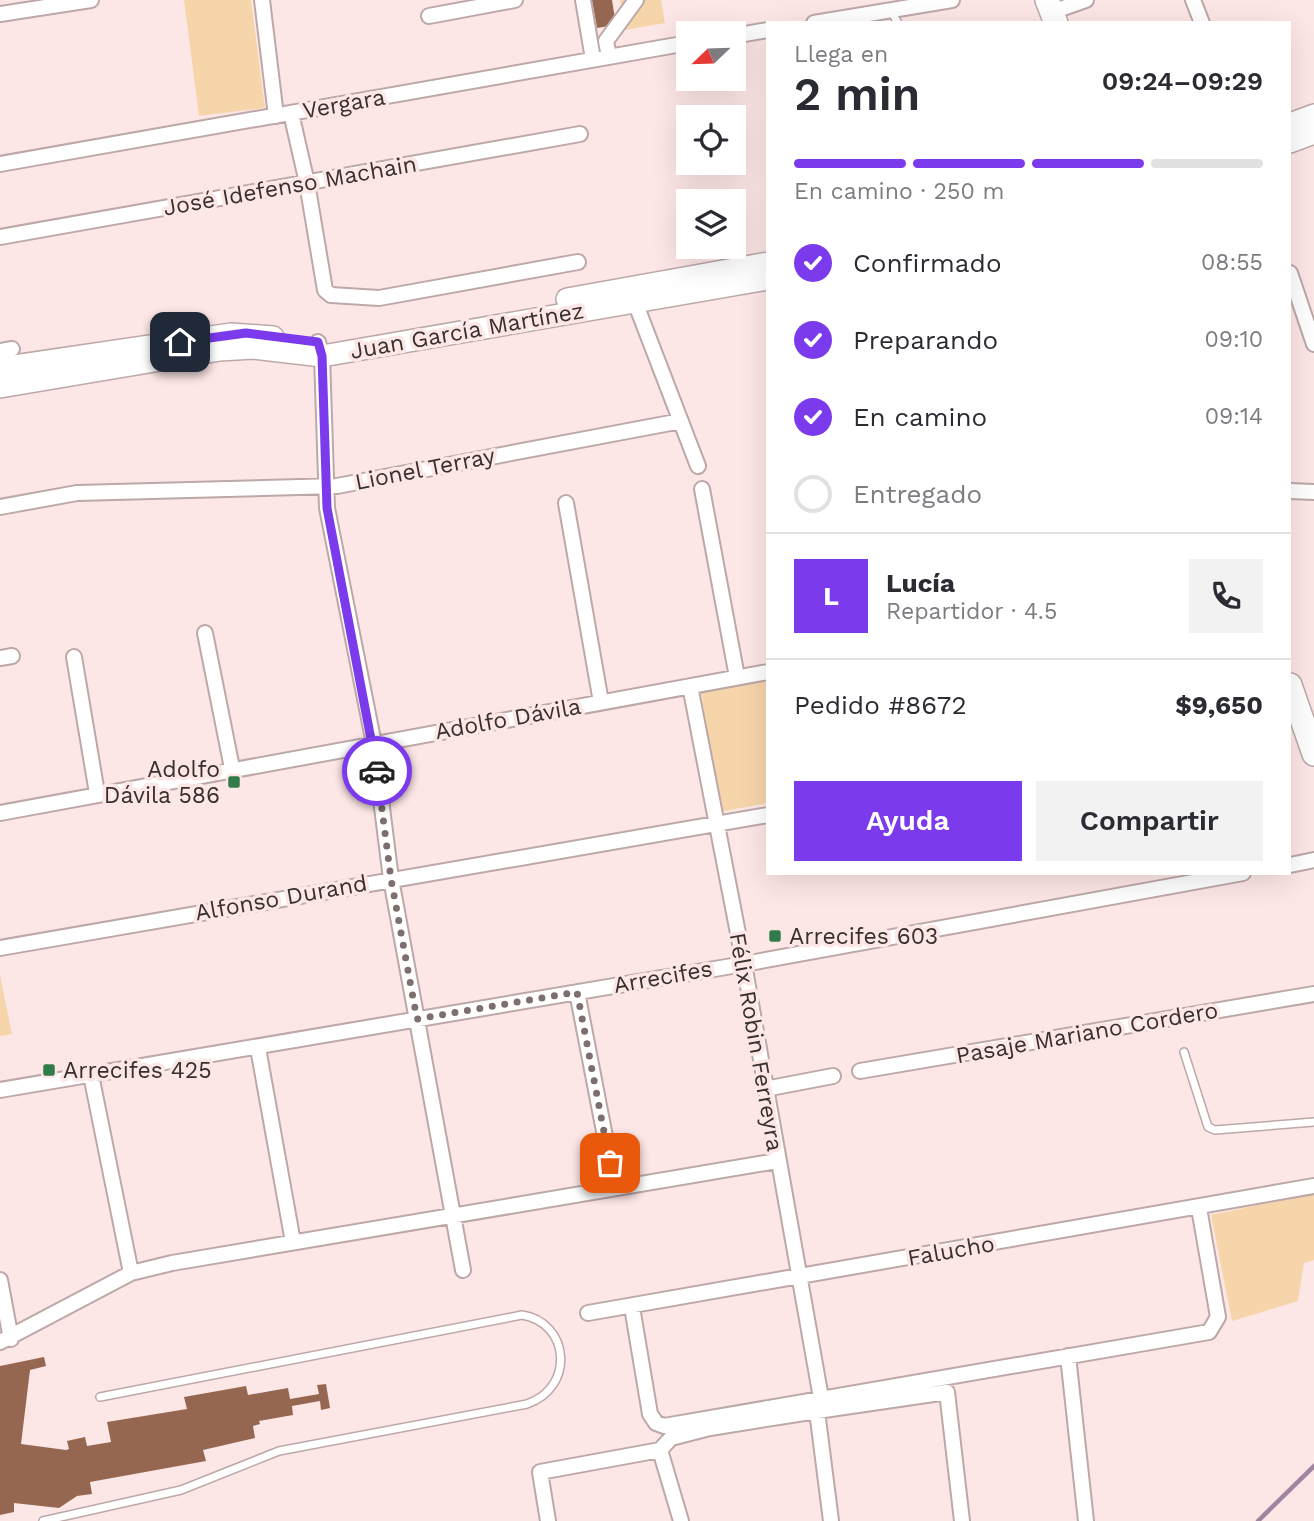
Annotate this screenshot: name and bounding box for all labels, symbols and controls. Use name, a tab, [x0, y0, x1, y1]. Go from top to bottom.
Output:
north arrow	[676, 21, 746, 91]
map controls	[676, 21, 746, 259]
text: Llega en	[794, 41, 888, 68]
text: 09:24–09:29	[1102, 66, 1263, 96]
text: 2 min	[794, 67, 920, 121]
street label: Vergara	[301, 83, 387, 125]
button: locate	[676, 105, 746, 175]
street label: José Idefenso Machain	[161, 150, 419, 222]
text: En camino · 250 m	[794, 178, 1004, 205]
button: layers	[676, 189, 746, 259]
icon: check	[794, 244, 832, 282]
text: Confirmado	[853, 248, 1002, 278]
text: 08:55	[1201, 249, 1263, 276]
street label: Juan García Martínez	[348, 297, 586, 365]
pin	[150, 312, 210, 372]
icon: check	[794, 321, 832, 359]
icon: home	[161, 323, 199, 361]
text: Preparando	[853, 325, 998, 355]
text: 09:10	[1204, 326, 1263, 353]
icon: check	[794, 398, 832, 436]
text: En camino	[853, 402, 987, 432]
text: 09:14	[1205, 403, 1263, 430]
street label: Lionel Terray	[353, 442, 497, 496]
text: Entregado	[853, 479, 982, 509]
button: phone	[1189, 559, 1263, 633]
text: Lucía	[886, 568, 955, 598]
text: L	[823, 581, 839, 611]
text: Repartidor · 4.5	[886, 598, 1057, 625]
text: Pedido #8672	[794, 690, 967, 720]
text: $9,650	[1175, 690, 1263, 720]
street label: Adolfo Dávila	[433, 693, 583, 745]
courier	[342, 736, 412, 806]
icon: car	[358, 752, 396, 790]
place label: Adolfo Dávila 586	[104, 756, 220, 809]
marker: Adolfo Dávila 586	[226, 774, 242, 790]
button: Ayuda	[794, 781, 1022, 861]
button: Compartir	[1036, 781, 1263, 861]
street label: Alfonso Durand	[193, 870, 369, 926]
place label: Arrecifes 603	[789, 923, 938, 950]
marker: Arrecifes 603	[767, 928, 783, 944]
street label: Félix Robin Ferreyra	[723, 931, 789, 1153]
street label: Arrecifes	[611, 955, 715, 999]
street label: Pasaje Mariano Cordero	[954, 997, 1220, 1069]
place label: Arrecifes 425	[63, 1057, 212, 1084]
marker: Arrecifes 425	[41, 1062, 57, 1078]
pin	[580, 1133, 640, 1193]
icon: bag	[591, 1144, 629, 1182]
street label: Falucho	[905, 1230, 997, 1272]

